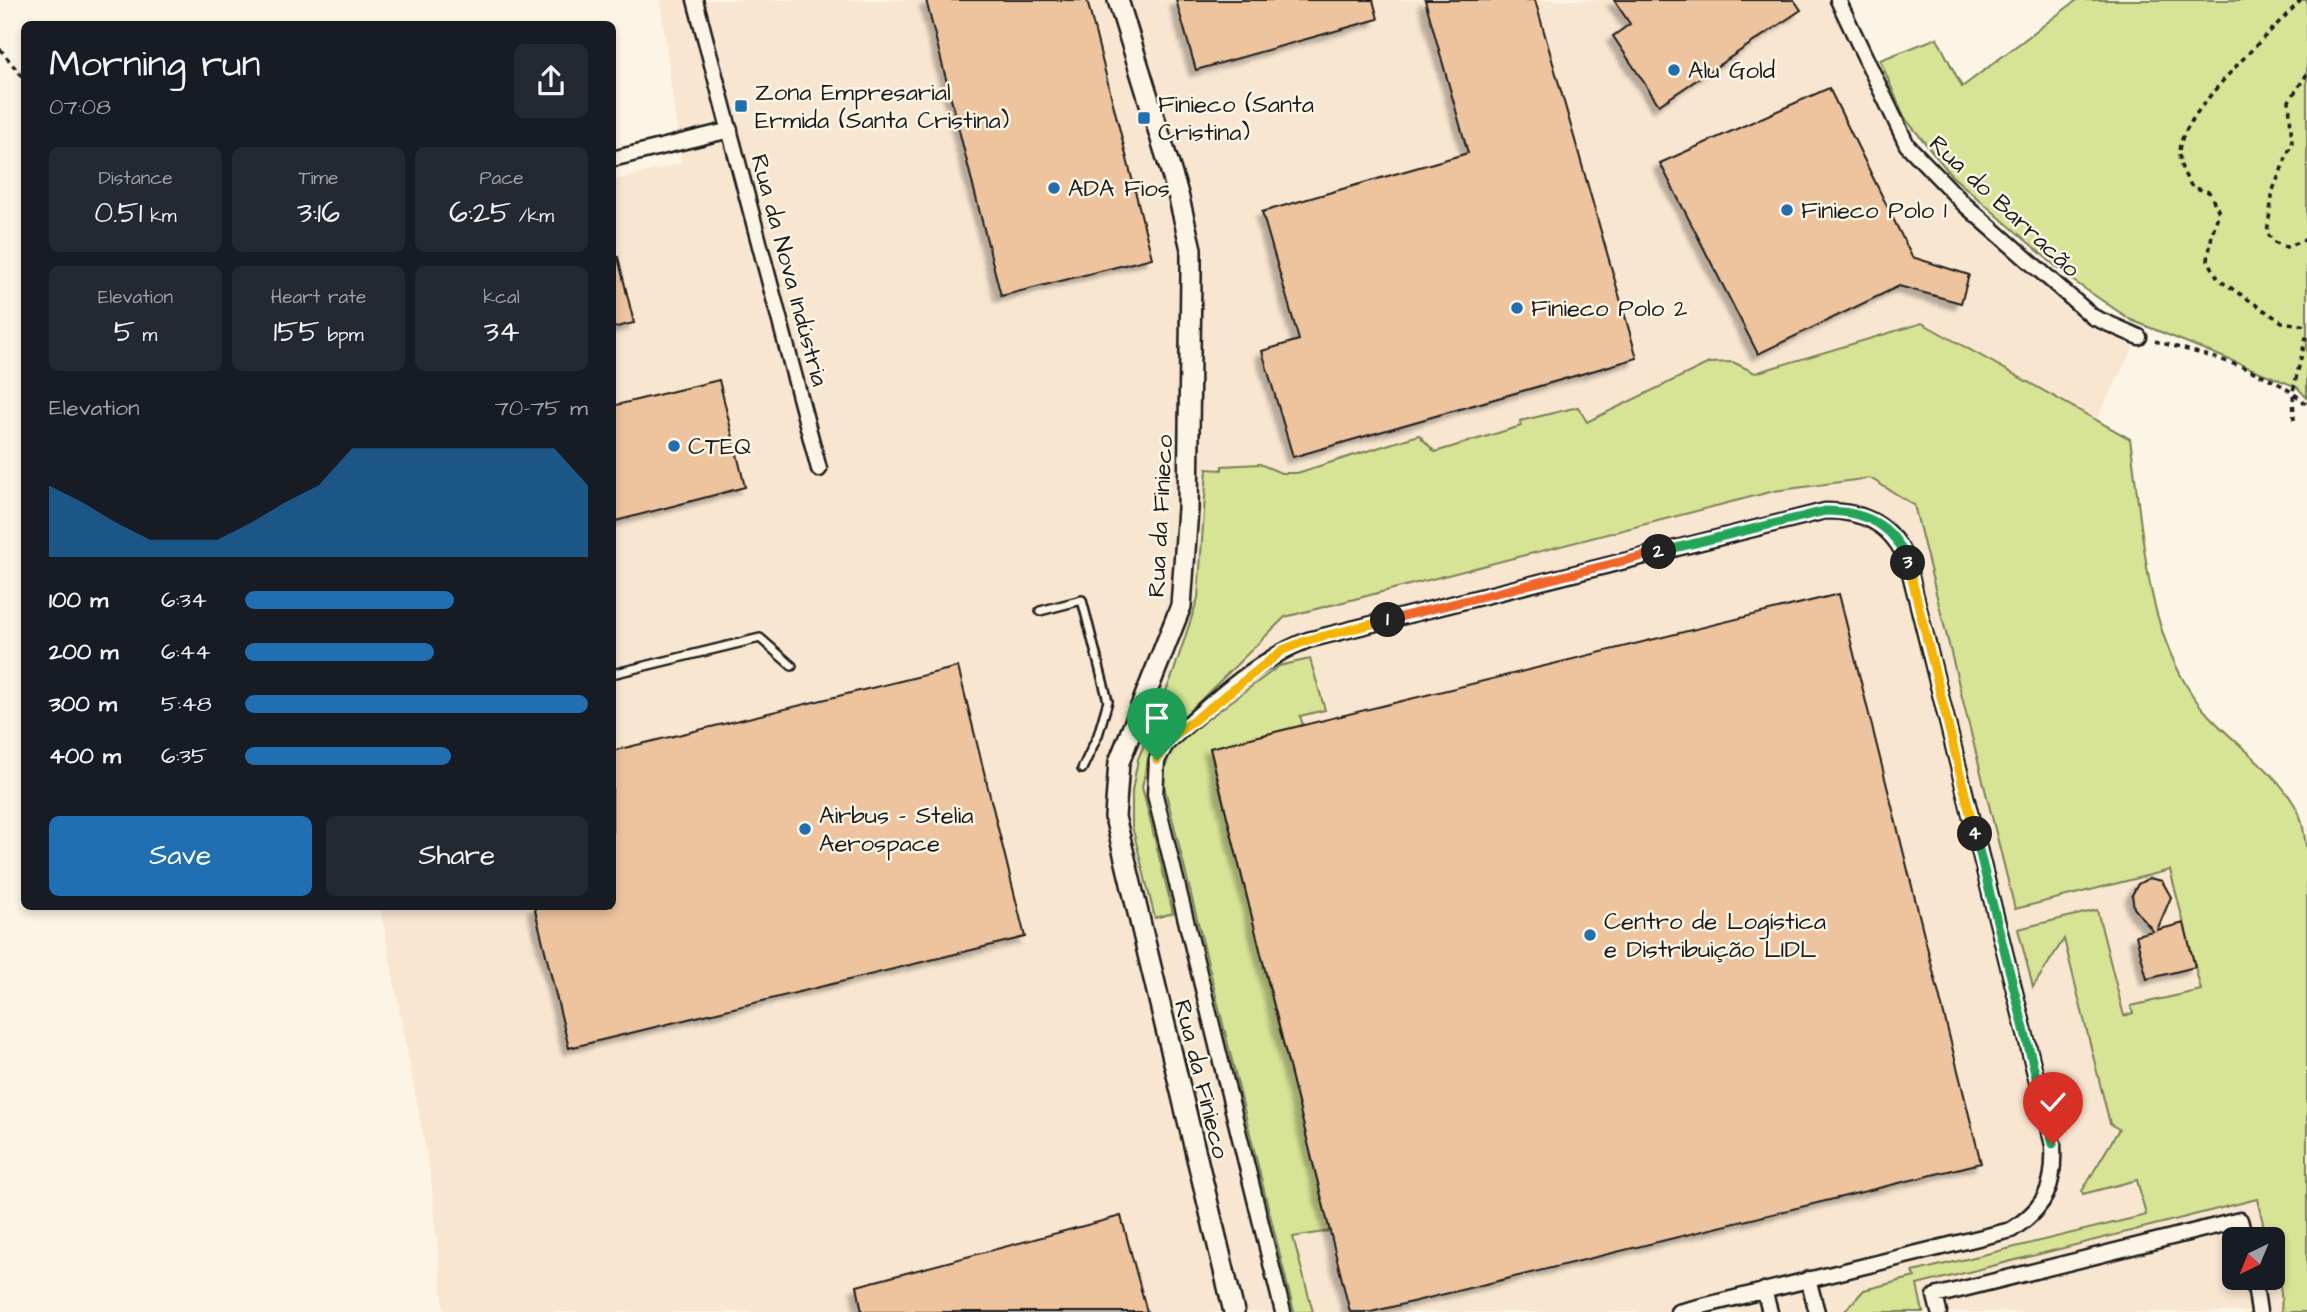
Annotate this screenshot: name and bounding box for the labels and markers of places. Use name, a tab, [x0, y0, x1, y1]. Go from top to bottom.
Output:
place label: Alu Gold	[1688, 54, 1775, 88]
marker: Alu Gold	[1666, 62, 1682, 78]
place label: Zona Empresarial Ermida (Santa Cristina)	[755, 76, 1009, 138]
place label: Finieco (Santa Cristina)	[1158, 88, 1314, 150]
marker: Zona Empresarial Ermida (Santa Cristina)	[733, 98, 749, 114]
marker: Finieco (Santa Cristina)	[1136, 110, 1152, 126]
place label: ADA Fios	[1068, 172, 1170, 206]
marker: ADA Fios	[1046, 180, 1062, 196]
place label: Finieco Polo 1	[1801, 194, 1947, 228]
marker: Finieco Polo 1	[1779, 202, 1795, 218]
place label: Finieco Polo 2	[1531, 292, 1688, 326]
marker: Finieco Polo 2	[1509, 300, 1525, 316]
place label: CTEQ	[688, 430, 751, 464]
marker: CTEQ	[666, 438, 682, 454]
pin: 2	[1642, 534, 1676, 570]
pin: 3	[1890, 546, 1926, 580]
pin: 1	[1370, 602, 1406, 638]
pin	[1127, 688, 1187, 760]
place label: Airbus - Stelia Aerospace	[819, 799, 973, 861]
pin: 4	[1958, 816, 1993, 852]
marker: Airbus - Stelia Aerospace	[797, 821, 813, 837]
place label: Centro de Logística e Distribuição LIDL	[1604, 905, 1826, 967]
marker: Centro de Logística e Distribuição LIDL	[1582, 927, 1598, 943]
pin	[2023, 1072, 2083, 1144]

